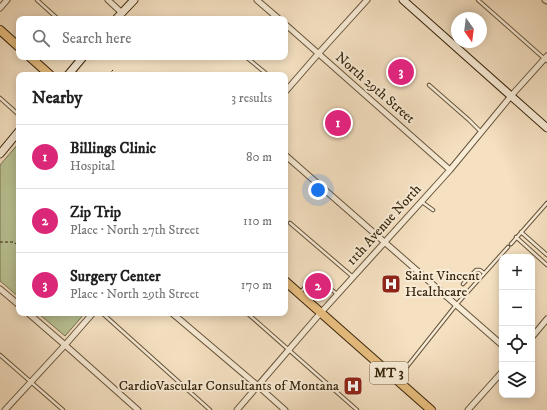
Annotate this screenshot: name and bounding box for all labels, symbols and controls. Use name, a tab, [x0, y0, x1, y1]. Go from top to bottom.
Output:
north arrow	[451, 12, 487, 48]
search box	[16, 16, 288, 60]
icon: search	[30, 27, 52, 49]
text: Search here	[62, 29, 131, 48]
street label: North 29th Street	[331, 48, 419, 128]
pin: 3	[388, 57, 414, 87]
text: Nearby	[32, 87, 82, 109]
text: 3 results	[231, 90, 272, 106]
pin: 1	[325, 108, 351, 138]
text: Billings Clinic	[70, 139, 156, 158]
text: 1	[43, 149, 47, 165]
text: 80 m	[246, 149, 272, 165]
text: Hospital	[70, 158, 115, 174]
your location	[308, 180, 328, 200]
street label: 11th Avenue North	[343, 180, 426, 269]
text: Zip Trip	[70, 203, 121, 222]
text: 2	[42, 213, 48, 229]
text: 110 m	[243, 213, 272, 229]
text: Place · North 27th Street	[70, 222, 199, 238]
map controls	[499, 254, 535, 398]
button: +	[499, 254, 535, 290]
text: Surgery Center	[70, 267, 161, 286]
place label: Saint Vincent Healthcare	[405, 267, 480, 301]
pin: 2	[305, 271, 331, 301]
hospital icon: Saint Vincent Healthcare	[380, 273, 402, 295]
text: 3	[43, 277, 47, 293]
text: 170 m	[241, 277, 272, 293]
text: Place · North 29th Street	[70, 286, 199, 302]
button: −	[499, 290, 535, 326]
button: locate	[499, 326, 535, 362]
road number: MT 3	[370, 362, 408, 384]
button: layers	[499, 362, 535, 398]
hospital icon: CardioVascular Consultants of Montana	[342, 375, 364, 397]
place label: CardioVascular Consultants of Montana	[119, 377, 339, 395]

